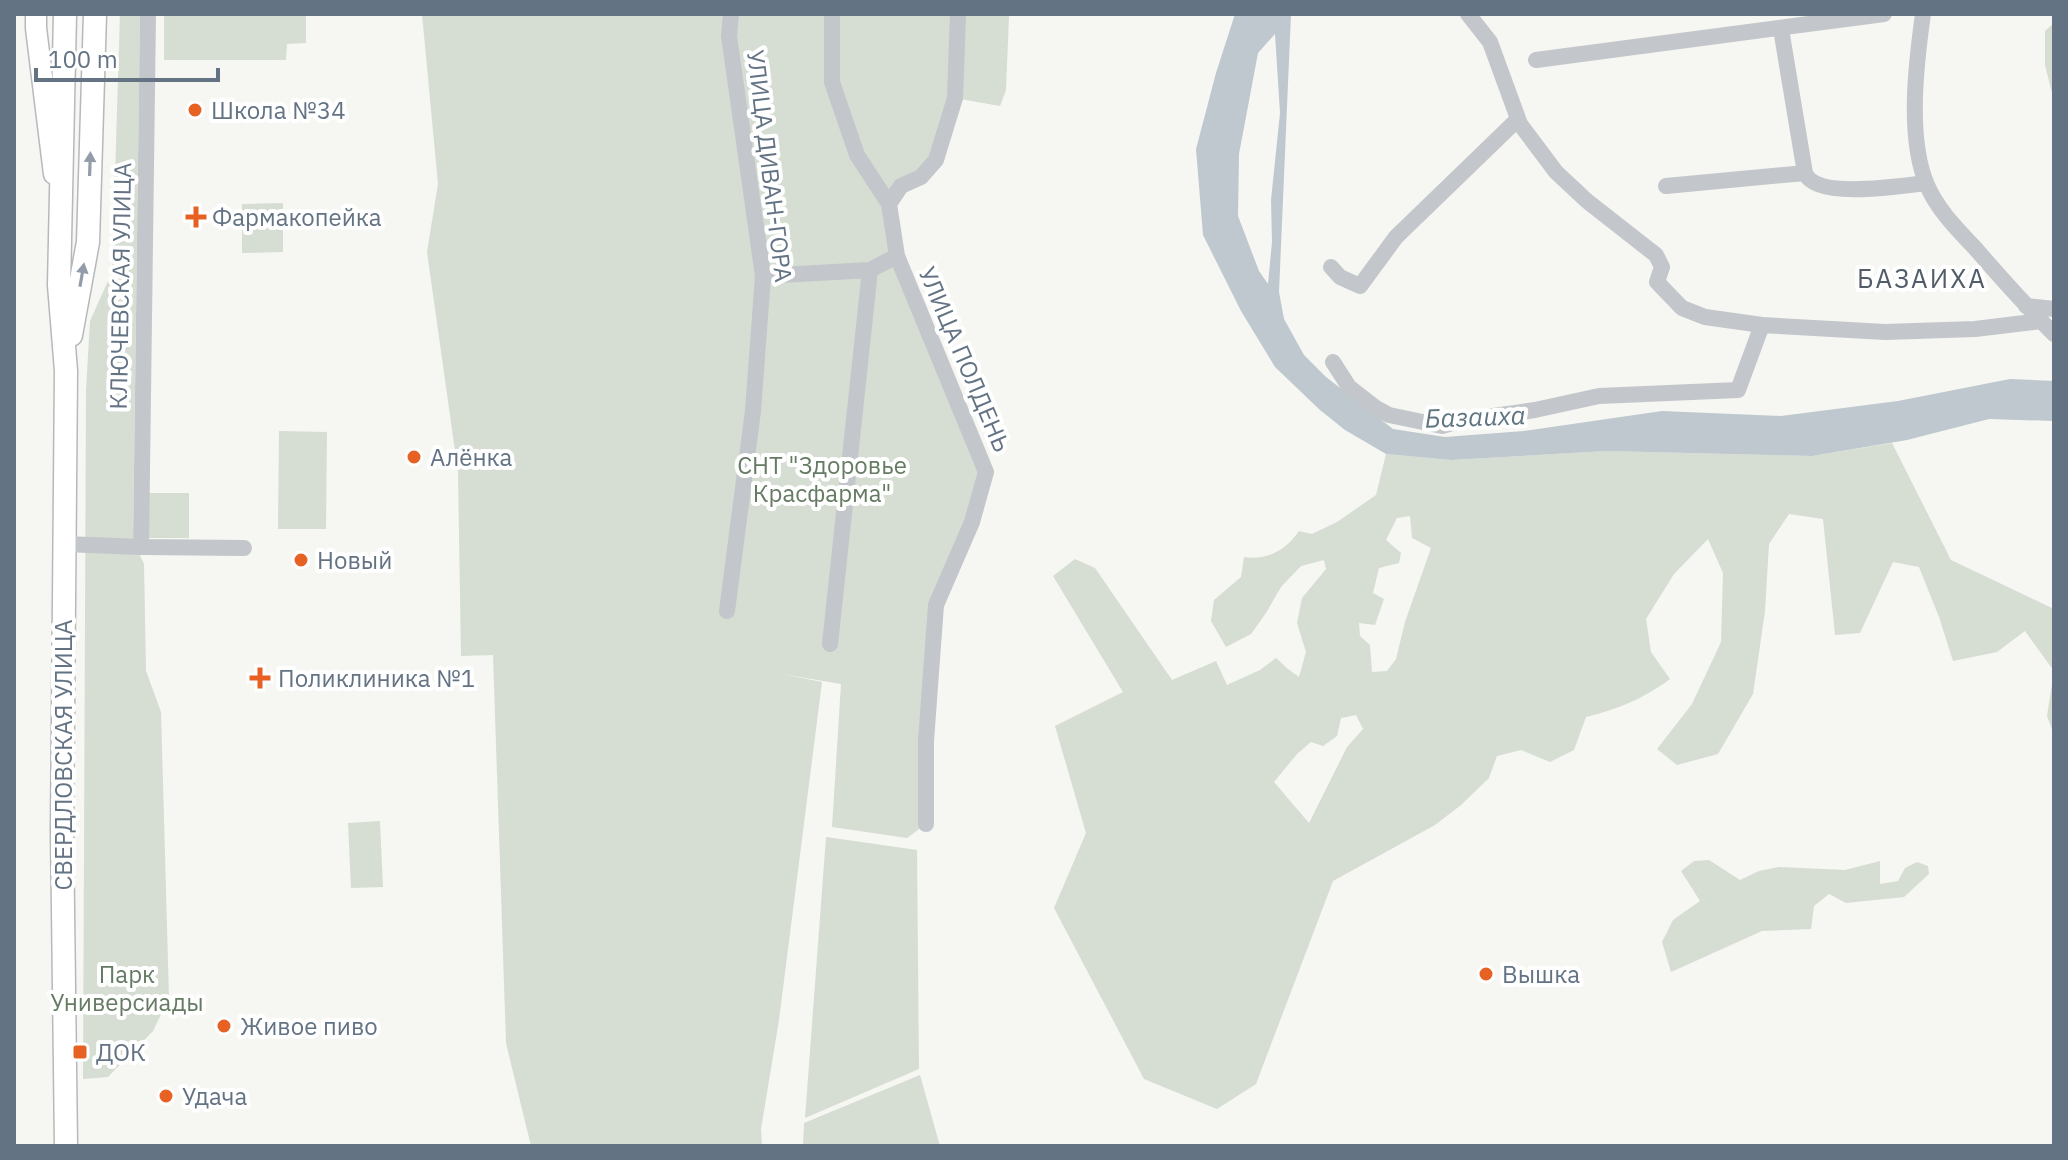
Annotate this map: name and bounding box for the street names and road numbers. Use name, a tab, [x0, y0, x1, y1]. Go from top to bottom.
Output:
street label: УЛИЦА ДИВАН-ГОРА	[740, 48, 800, 284]
street label: КЛЮЧЕВСКАЯ УЛИЦА	[102, 162, 138, 410]
street label: УЛИЦА ПОЛДЕНЬ	[912, 262, 1018, 456]
street label: СВЕРДЛОВСКАЯ УЛИЦА	[47, 619, 79, 891]

